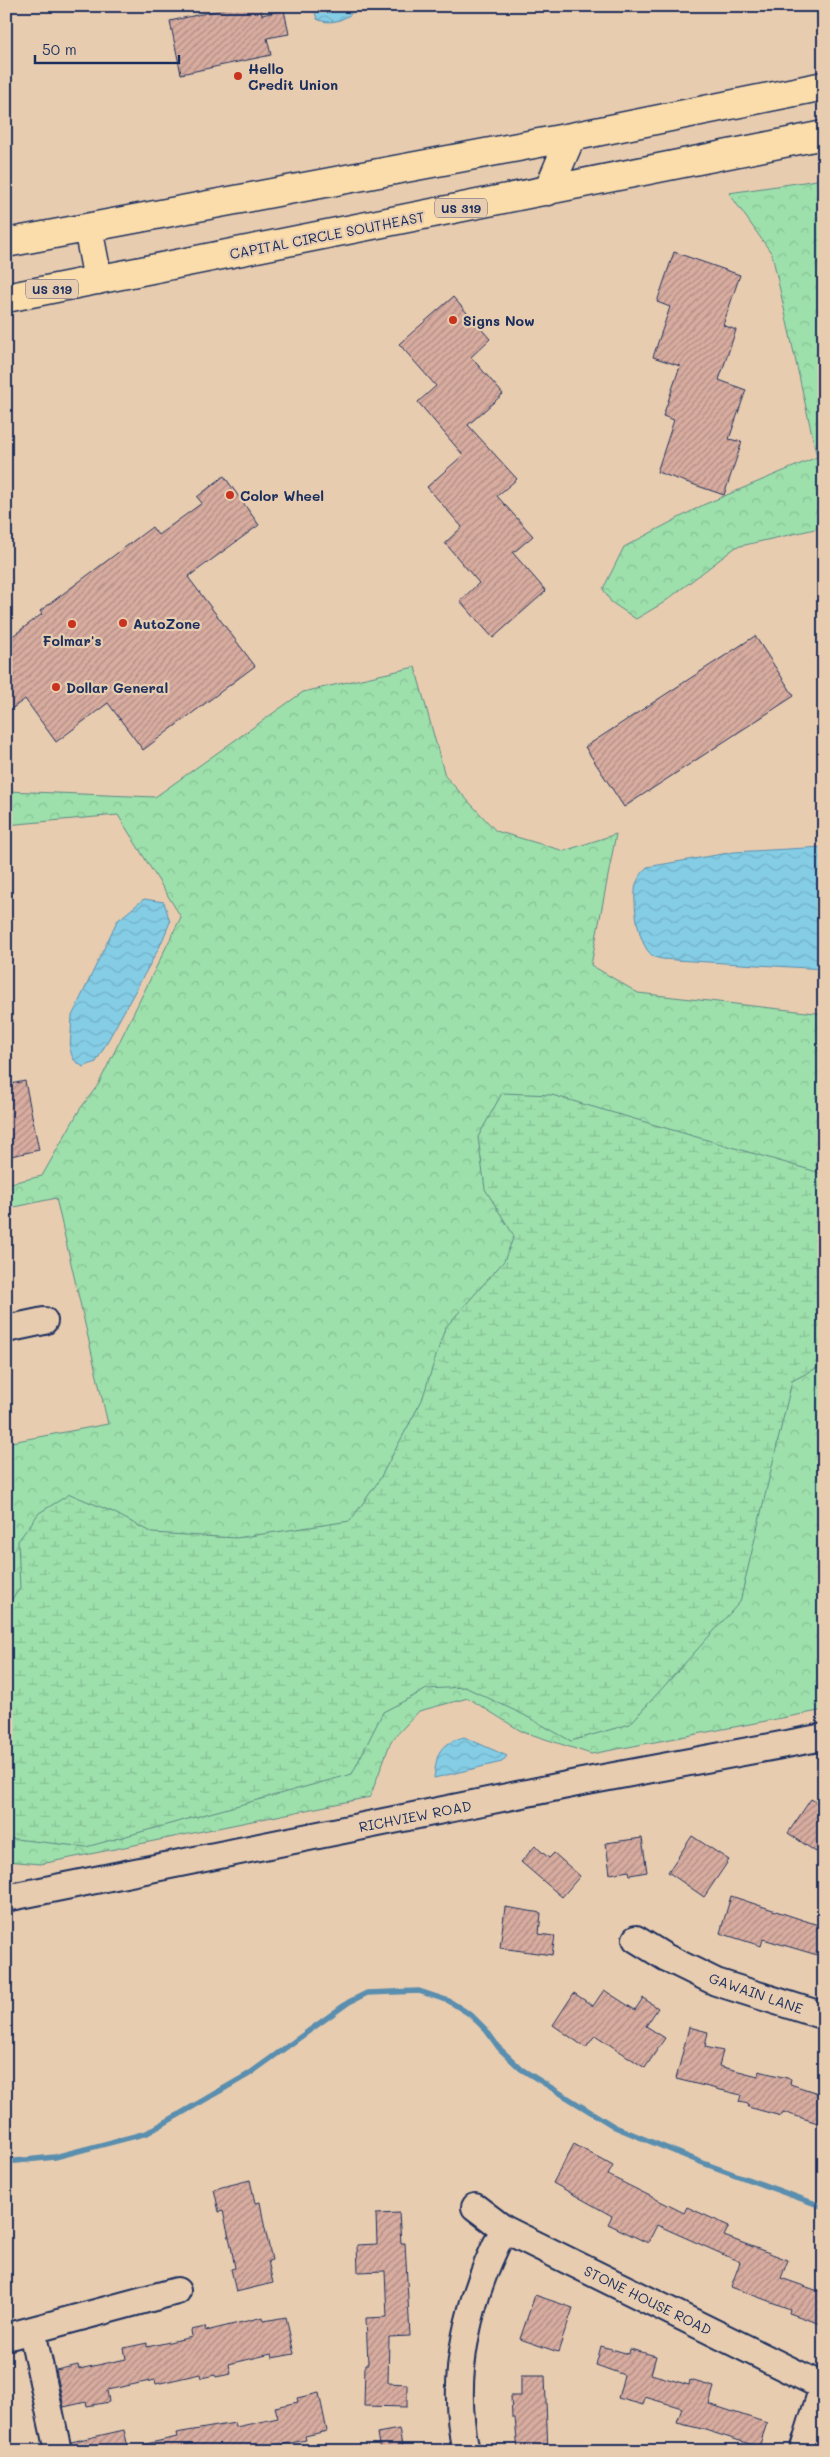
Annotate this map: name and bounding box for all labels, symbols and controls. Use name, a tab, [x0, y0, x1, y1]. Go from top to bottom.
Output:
scale bar	[35, 32, 179, 64]
text: 50 m	[42, 39, 77, 59]
place label: Hello Credit Union	[248, 59, 338, 94]
marker: Hello Credit Union	[232, 70, 244, 82]
road number: US 319	[435, 198, 487, 218]
street label: CAPITAL CIRCLE SOUTHEAST	[228, 207, 426, 263]
road number: US 319	[26, 280, 78, 298]
place label: Signs Now	[463, 311, 535, 330]
marker: Signs Now	[447, 314, 459, 326]
place label: Color Wheel	[240, 486, 324, 505]
marker: Color Wheel	[224, 489, 236, 501]
place label: AutoZone	[133, 614, 200, 633]
marker: AutoZone	[117, 617, 129, 629]
marker: Folmar's	[66, 618, 78, 630]
place label: Folmar's	[42, 631, 102, 650]
place label: Dollar General	[66, 678, 168, 697]
marker: Dollar General	[50, 681, 62, 693]
street label: RICHVIEW ROAD	[357, 1796, 473, 1836]
street label: GAWAIN LANE	[706, 1968, 806, 2018]
street label: STONE HOUSE ROAD	[581, 2261, 715, 2339]

